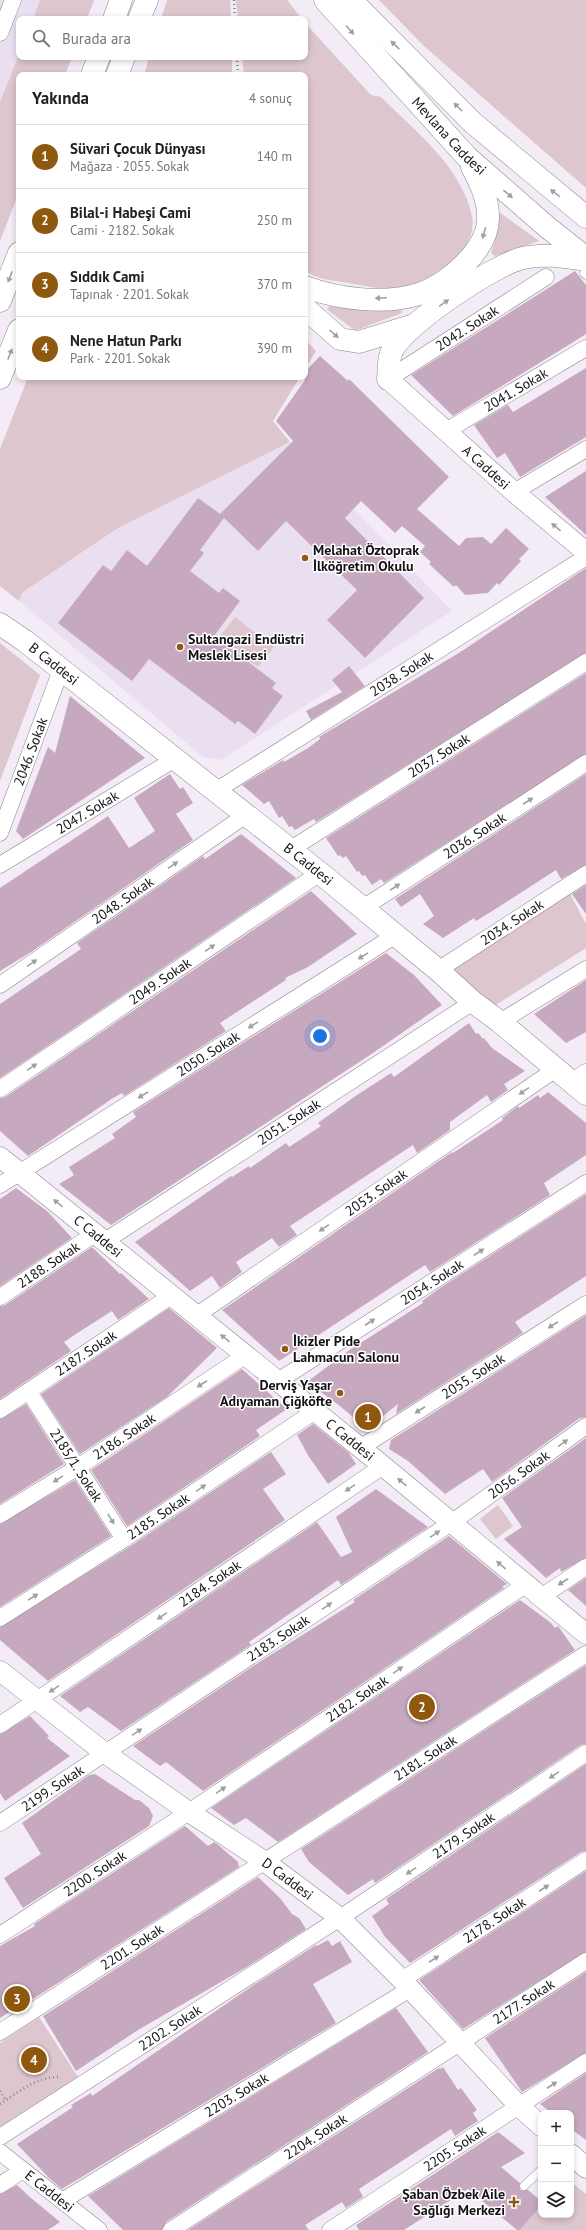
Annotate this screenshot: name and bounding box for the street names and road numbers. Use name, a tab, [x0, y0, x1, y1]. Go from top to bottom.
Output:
street label: Mevlana Caddesi	[408, 93, 490, 179]
street label: 2042. Sokak	[432, 301, 502, 355]
street label: 2041. Sokak	[480, 364, 551, 416]
street label: A Caddesi	[459, 441, 514, 493]
street label: B Caddesi	[25, 639, 82, 689]
street label: 2038. Sokak	[366, 647, 437, 700]
street label: 2046. Sokak	[10, 715, 52, 788]
street label: 2037. Sokak	[404, 729, 473, 782]
street label: 2047. Sokak	[53, 786, 122, 838]
street label: 2036. Sokak	[440, 808, 510, 863]
street label: B Caddesi	[280, 839, 337, 889]
street label: 2048. Sokak	[88, 872, 157, 928]
street label: 2034. Sokak	[477, 895, 547, 949]
street label: 2049. Sokak	[125, 953, 195, 1009]
street label: 2050. Sokak	[173, 1027, 243, 1080]
street label: 2051. Sokak	[254, 1095, 324, 1149]
street label: 2053. Sokak	[341, 1165, 411, 1220]
street label: C Caddesi	[70, 1211, 126, 1261]
street label: 2188. Sokak	[13, 1237, 83, 1292]
street label: 2054. Sokak	[397, 1255, 467, 1309]
street label: 2187. Sokak	[52, 1326, 120, 1380]
street label: 2055. Sokak	[438, 1349, 508, 1403]
street label: 2186. Sokak	[89, 1409, 159, 1464]
street label: C Caddesi	[322, 1414, 378, 1465]
street label: 2185/1. Sokak	[46, 1425, 107, 1506]
street label: 2056. Sokak	[484, 1446, 553, 1503]
street label: 2185. Sokak	[123, 1489, 193, 1544]
street label: 2184. Sokak	[175, 1556, 244, 1611]
street label: 2183. Sokak	[243, 1611, 313, 1665]
street label: 2182. Sokak	[322, 1671, 392, 1726]
street label: 2181. Sokak	[390, 1731, 460, 1785]
street label: 2199. Sokak	[18, 1761, 87, 1815]
street label: 2179. Sokak	[429, 1808, 498, 1863]
street label: 2200. Sokak	[60, 1846, 130, 1900]
street label: D Caddesi	[258, 1854, 317, 1904]
street label: 2178. Sokak	[459, 1893, 529, 1947]
street label: 2201. Sokak	[97, 1920, 167, 1974]
street label: 2177. Sokak	[489, 1975, 558, 2028]
street label: 2202. Sokak	[135, 2001, 205, 2055]
street label: 2203. Sokak	[201, 2068, 272, 2121]
street label: 2204. Sokak	[280, 2109, 350, 2163]
street label: 2205. Sokak	[420, 2121, 490, 2175]
street label: E Caddesi	[21, 2166, 78, 2216]

